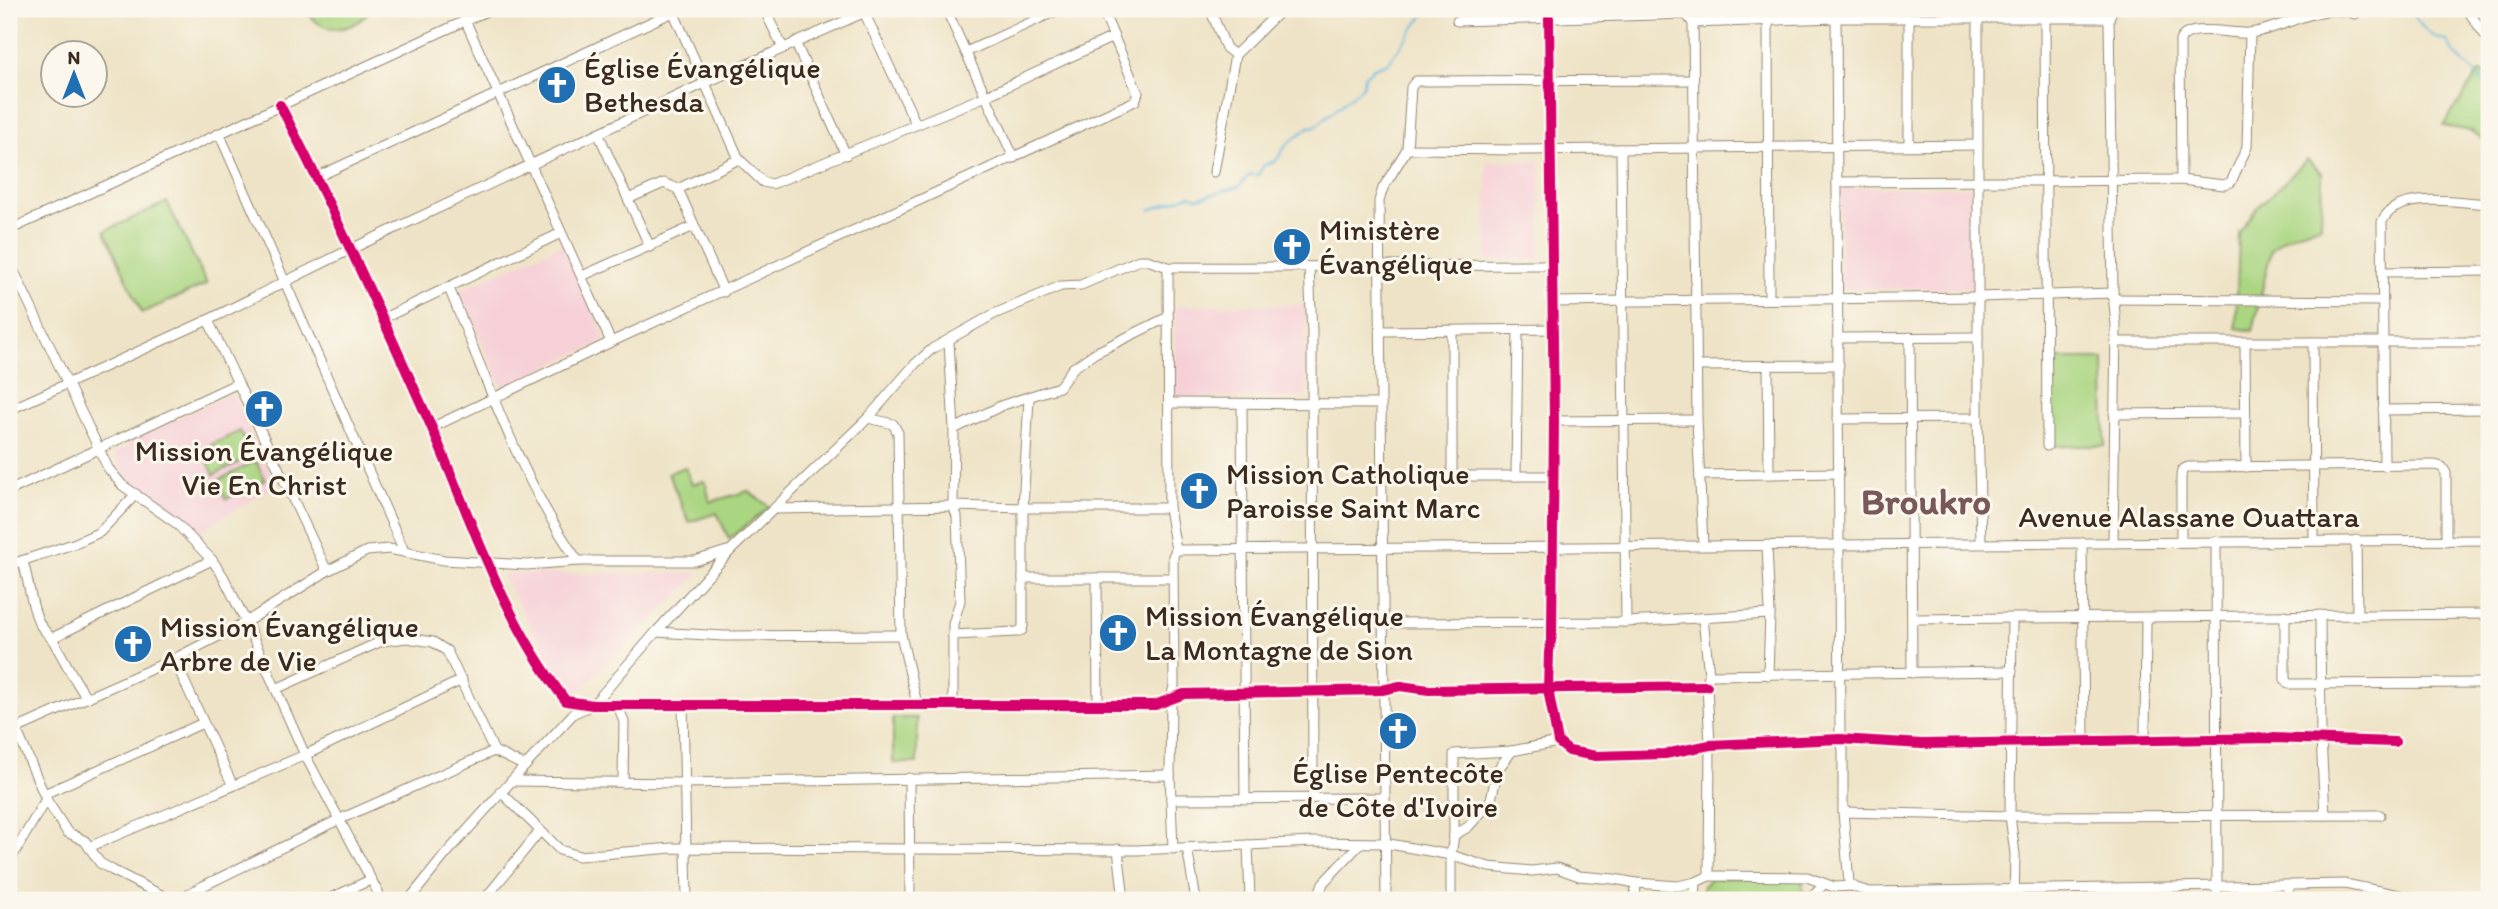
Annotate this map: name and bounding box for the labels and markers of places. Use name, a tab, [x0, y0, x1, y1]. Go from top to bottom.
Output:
place label: Église Évangélique Bethesda	[584, 49, 821, 120]
church icon: Église Évangélique Bethesda	[536, 64, 578, 106]
place label: Ministère Évangélique	[1319, 211, 1473, 282]
church icon: Ministère Évangélique	[1271, 226, 1313, 268]
church icon: Mission Évangélique Vie En Christ	[243, 388, 285, 430]
place label: Mission Évangélique Vie En Christ	[135, 432, 393, 503]
place label: Mission Catholique Paroisse Saint Marc	[1226, 455, 1480, 526]
church icon: Mission Catholique Paroisse Saint Marc	[1178, 470, 1220, 512]
place label: Mission Évangélique La Montagne de Sion	[1145, 597, 1413, 668]
place label: Mission Évangélique Arbre de Vie	[160, 608, 419, 679]
church icon: Mission Évangélique La Montagne de Sion	[1097, 612, 1139, 654]
church icon: Mission Évangélique Arbre de Vie	[112, 623, 154, 665]
church icon: Église Pentecôte de Côte d'Ivoire	[1377, 710, 1419, 752]
place label: Église Pentecôte de Côte d'Ivoire	[1292, 754, 1504, 825]

